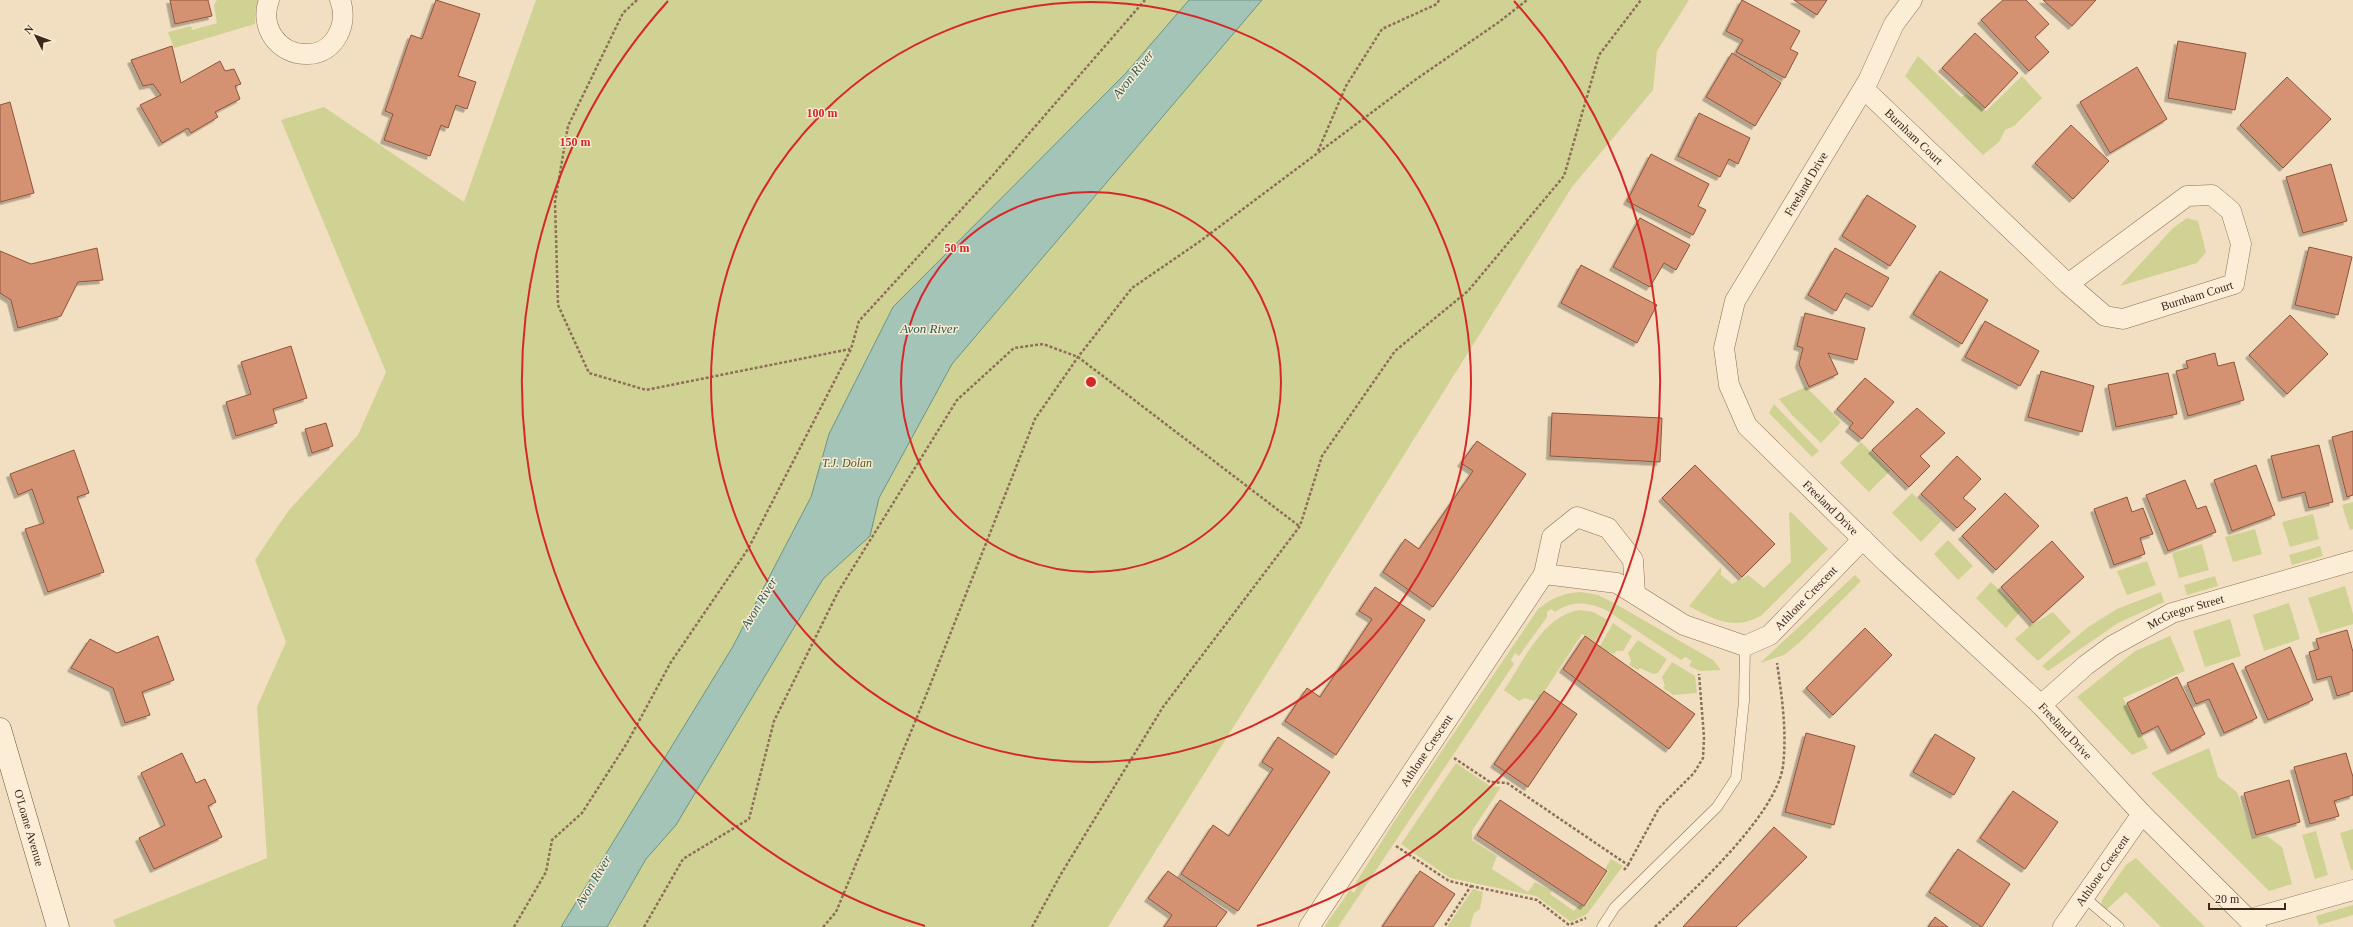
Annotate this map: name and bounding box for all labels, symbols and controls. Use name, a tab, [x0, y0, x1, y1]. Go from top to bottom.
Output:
north arrow	[16, 16, 56, 56]
text: N	[21, 22, 36, 36]
water label: Avon River	[1108, 46, 1157, 102]
text: 100 m	[807, 106, 838, 120]
street label: Burnham Court	[1882, 106, 1946, 168]
text: 150 m	[560, 135, 591, 149]
street label: Freeland Drive	[1781, 149, 1831, 219]
text: 50 m	[945, 241, 970, 255]
street label: Burnham Court	[2159, 277, 2236, 314]
water label: Avon River	[899, 321, 959, 336]
centre of rings	[1084, 375, 1098, 389]
park label: T.J. Dolan	[822, 456, 872, 470]
street label: Freeland Drive	[1800, 477, 1861, 538]
street label: Athlone Crescent	[1772, 563, 1840, 633]
water label: Avon River	[737, 574, 781, 632]
street label: McGregor Street	[2145, 591, 2226, 632]
street label: Freeland Drive	[2035, 700, 2095, 762]
street label: Athlone Crescent	[1397, 711, 1456, 789]
street label: O'Loane Avenue	[11, 788, 47, 868]
street label: Athlone Crescent	[2073, 832, 2133, 909]
water label: Avon River	[571, 852, 615, 910]
scale bar	[2209, 885, 2285, 911]
text: 20 m	[2215, 892, 2240, 906]

